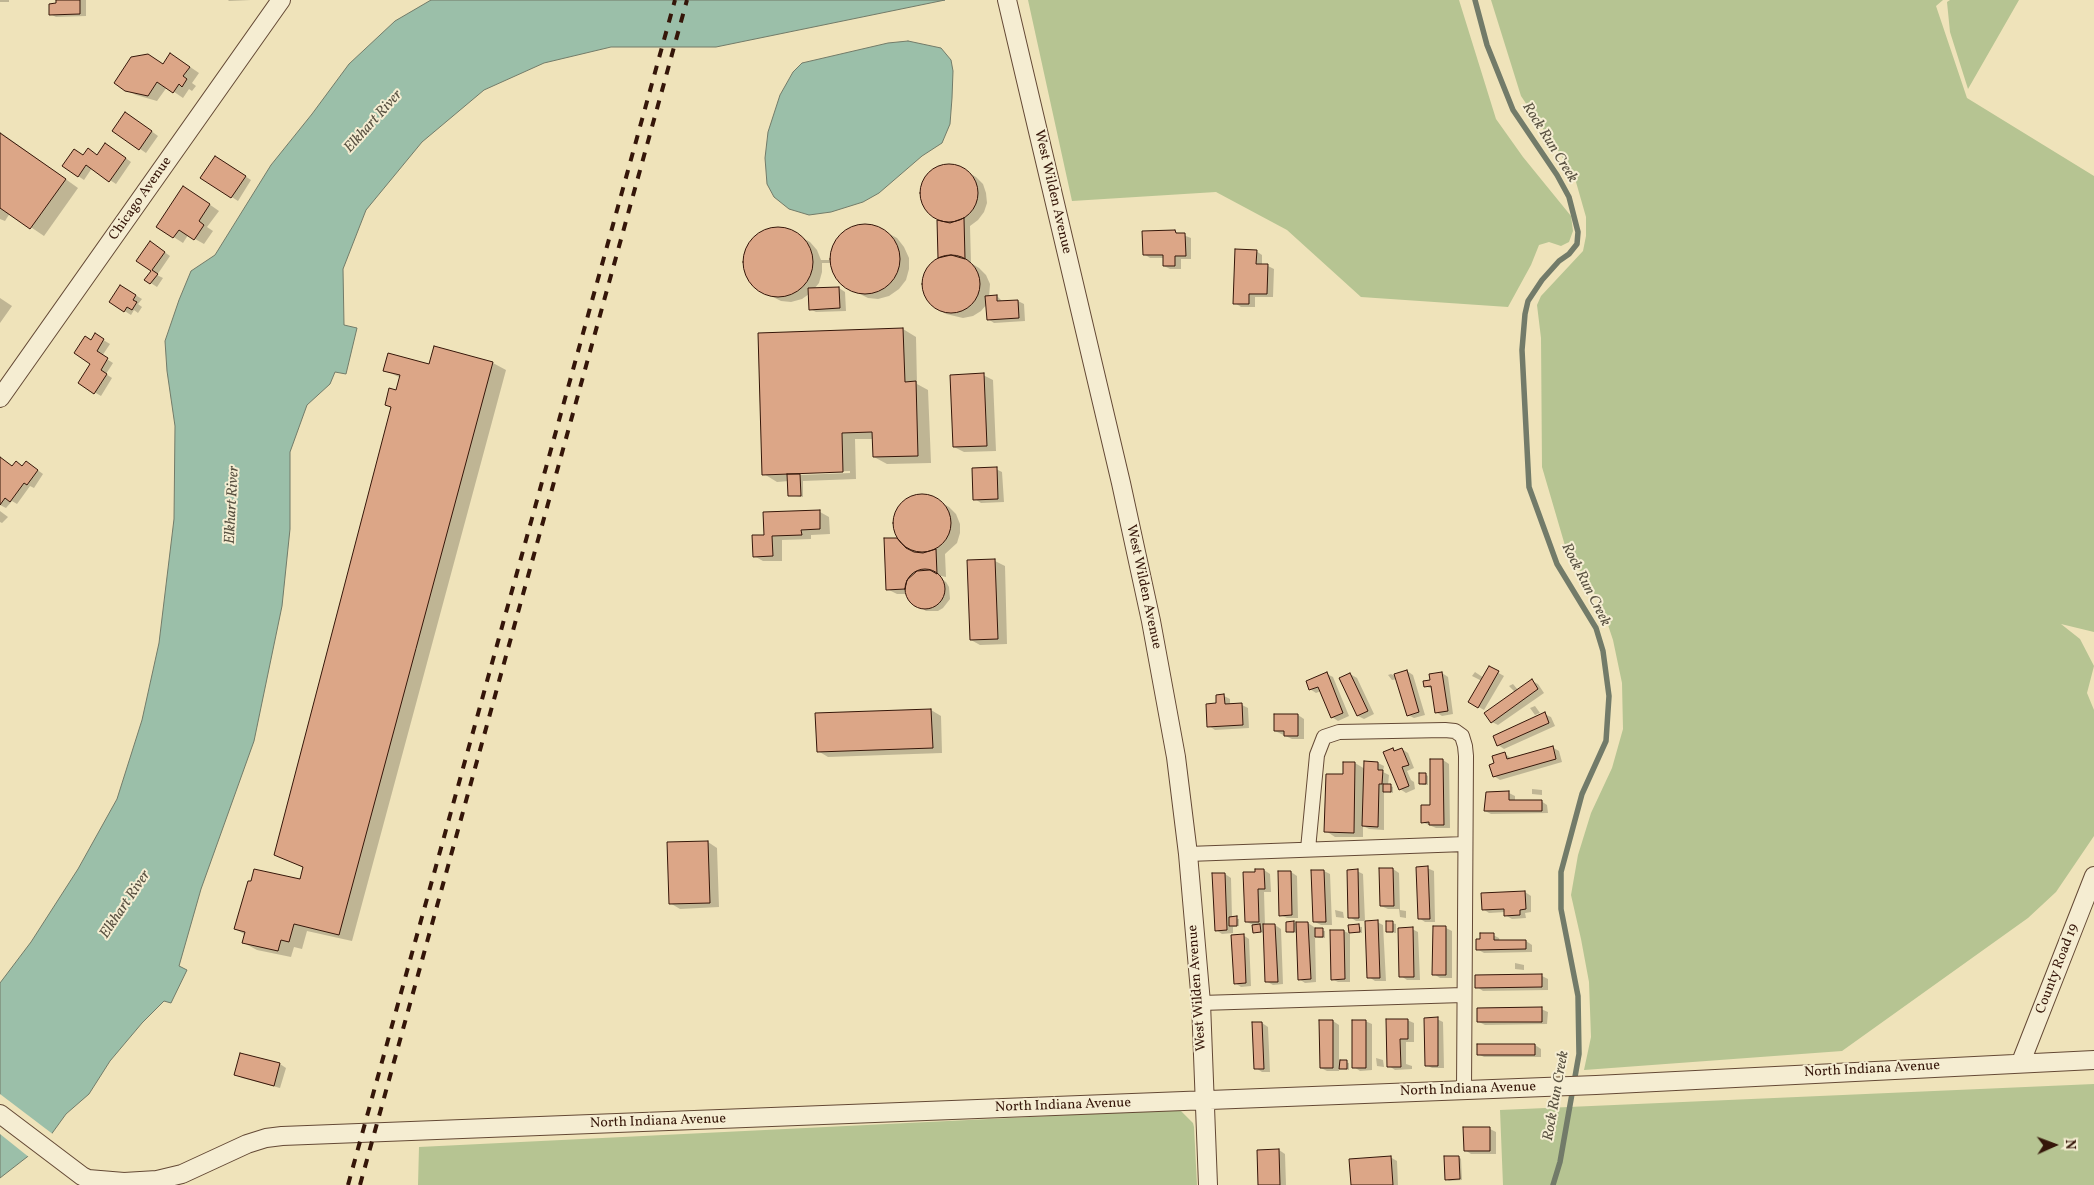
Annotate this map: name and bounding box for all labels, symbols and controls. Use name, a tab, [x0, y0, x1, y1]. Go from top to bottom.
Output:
water label: Elkhart River	[341, 87, 407, 157]
water label: Rock Run Creek	[1517, 100, 1581, 186]
street label: West Wilden Avenue	[1030, 128, 1074, 256]
street label: Chicago Avenue	[106, 154, 176, 244]
water label: Elkhart River	[222, 465, 244, 545]
street label: West Wilden Avenue	[1122, 523, 1164, 651]
water label: Rock Run Creek	[1556, 540, 1614, 630]
water label: Elkhart River	[97, 868, 155, 942]
street label: County Road 19	[2033, 922, 2083, 1016]
street label: West Wilden Avenue	[1185, 924, 1211, 1052]
water label: Rock Run Creek	[1540, 1050, 1574, 1142]
street label: North Indiana Avenue	[1804, 1058, 1940, 1082]
street label: North Indiana Avenue	[1400, 1079, 1536, 1101]
street label: North Indiana Avenue	[995, 1095, 1131, 1117]
street label: North Indiana Avenue	[590, 1111, 726, 1133]
north arrow	[2029, 1120, 2079, 1170]
text: N	[2060, 1139, 2079, 1150]

